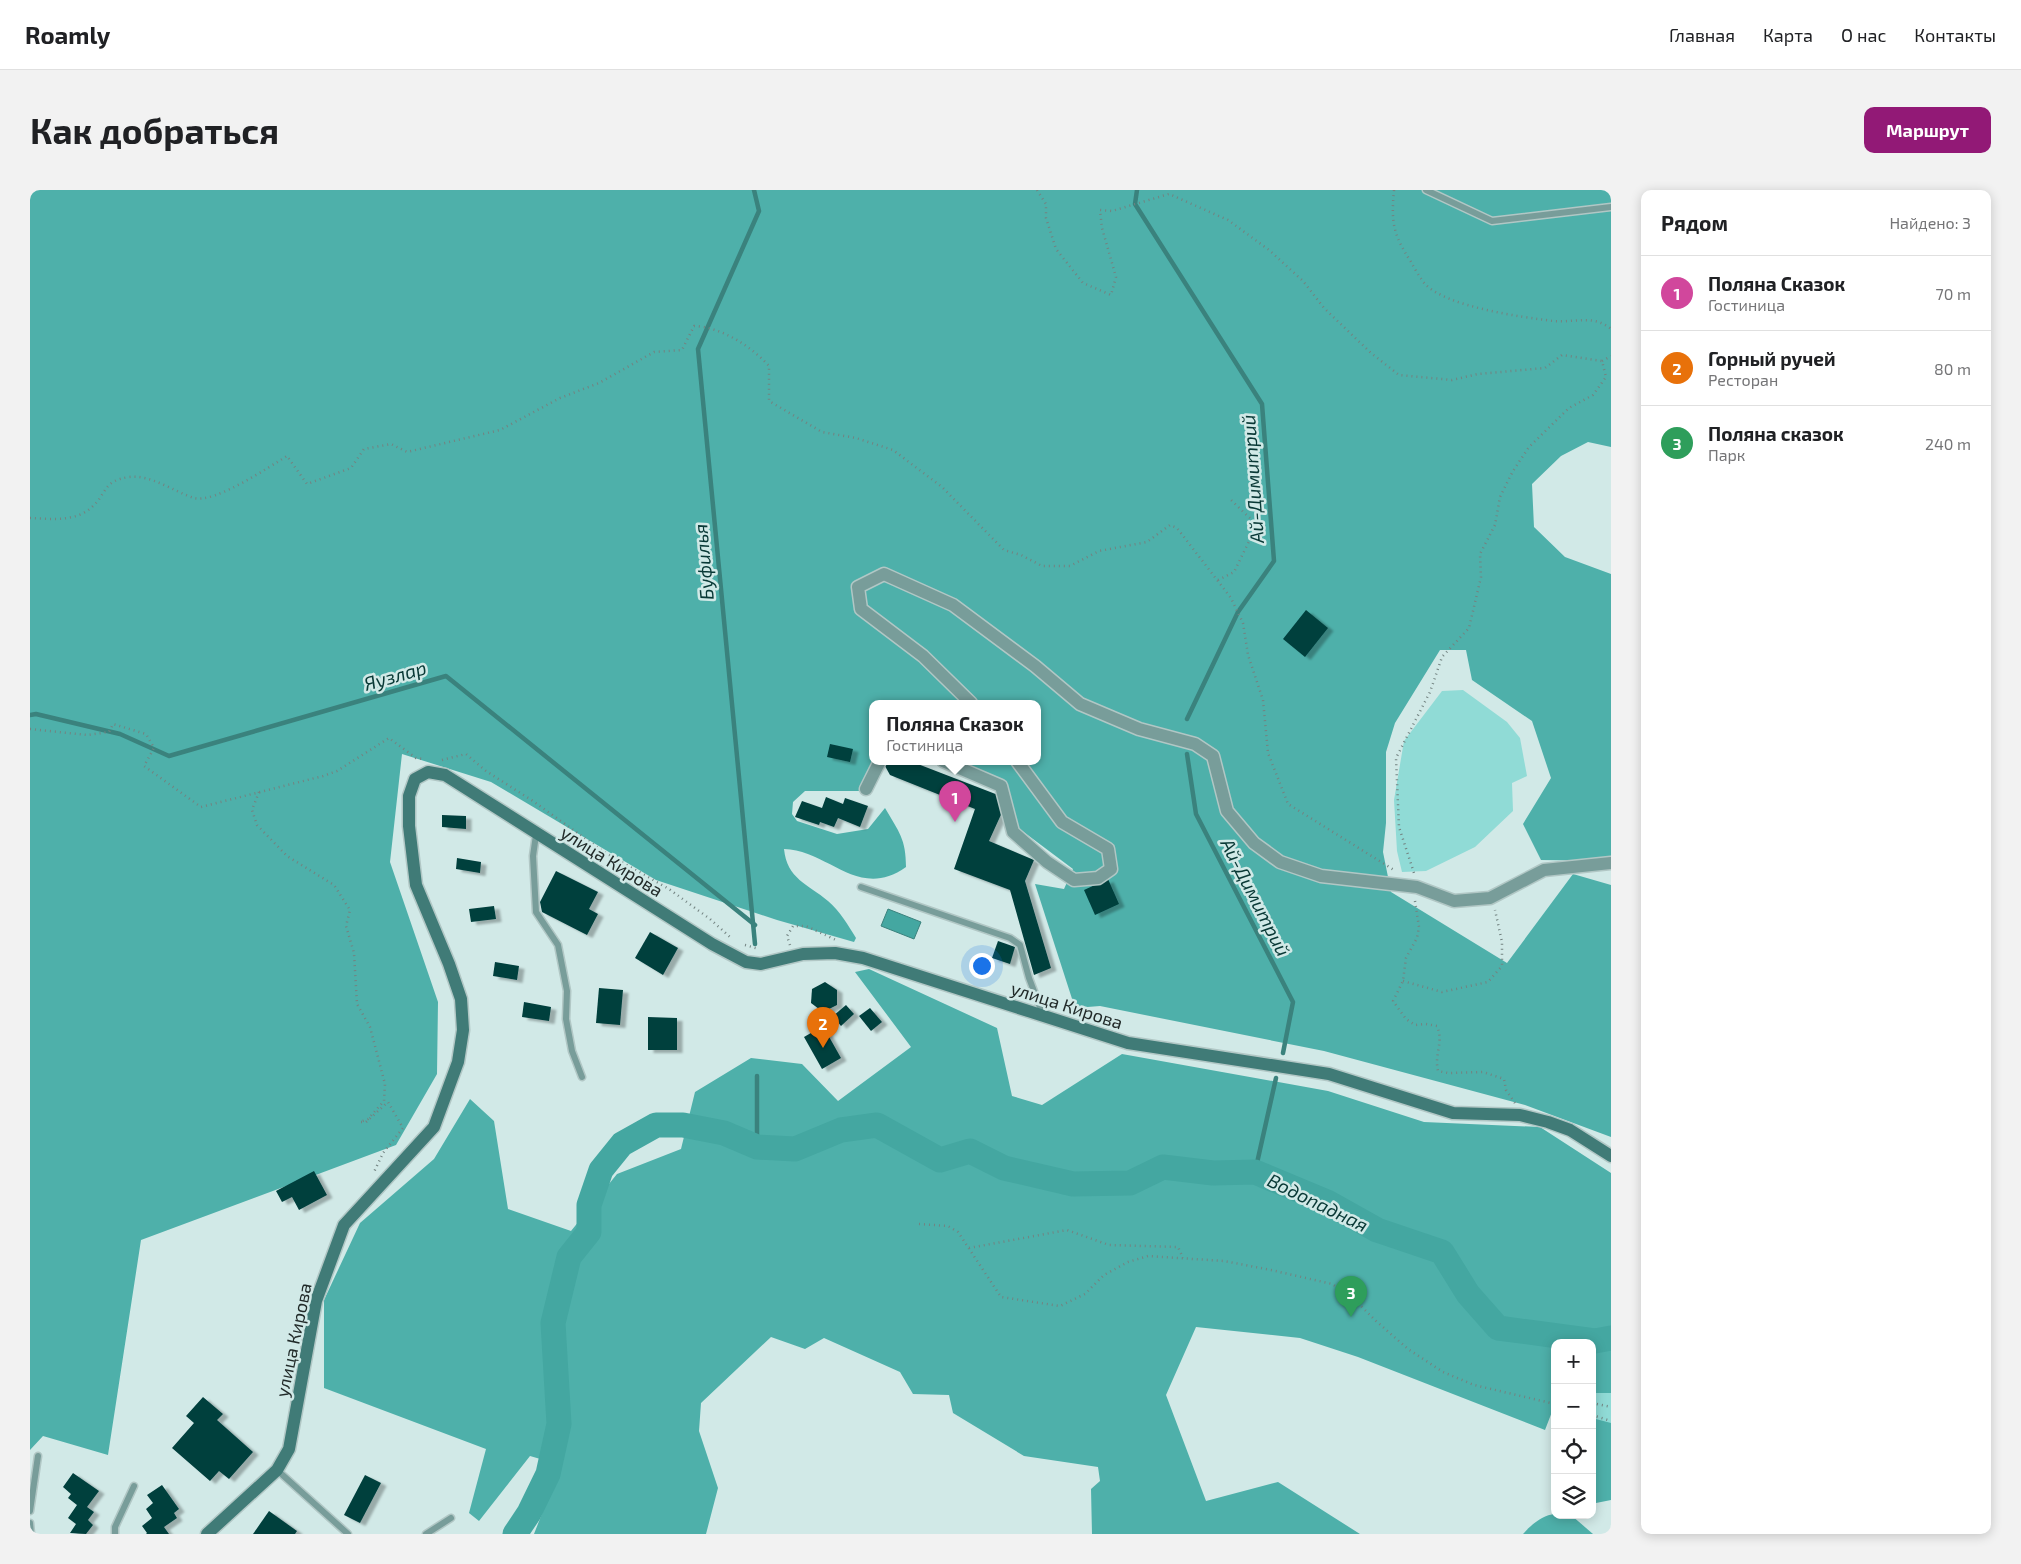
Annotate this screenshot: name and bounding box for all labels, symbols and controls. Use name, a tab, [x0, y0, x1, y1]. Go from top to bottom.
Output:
text: Roamly	[25, 20, 110, 49]
text: Главная	[1669, 24, 1735, 46]
text: Карта	[1763, 24, 1813, 46]
text: О нас	[1841, 24, 1886, 46]
text: Контакты	[1914, 24, 1996, 46]
button: Маршрут	[1864, 107, 1991, 153]
text: Как добраться	[30, 109, 279, 151]
text: Рядом	[1661, 210, 1728, 235]
text: Найдено: 3	[1889, 213, 1971, 232]
text: Поляна Сказок	[1708, 272, 1845, 295]
text: 1	[1674, 284, 1680, 303]
text: 70 m	[1936, 284, 1971, 303]
text: Гостиница	[1708, 295, 1785, 314]
text: Горный ручей	[1708, 347, 1836, 370]
text: 2	[1672, 359, 1682, 378]
text: 80 m	[1934, 359, 1971, 378]
text: Ресторан	[1708, 370, 1778, 389]
water label: Ай-Димитрий	[1236, 414, 1268, 545]
text: Поляна сказок	[1708, 422, 1844, 445]
text: 3	[1672, 434, 1682, 453]
text: 240 m	[1925, 434, 1971, 453]
text: Парк	[1708, 445, 1745, 464]
water label: Буфилья	[688, 523, 718, 601]
water label: Яузлар	[361, 655, 429, 695]
popup	[869, 700, 1041, 765]
text: Поляна Сказок	[886, 712, 1024, 735]
text: Гостиница	[886, 735, 963, 754]
pin: 1	[939, 781, 971, 822]
street label: улица Кирова	[557, 821, 667, 901]
water label: Ай-Димитрий	[1216, 833, 1296, 960]
your location	[969, 953, 995, 979]
street label: улица Кирова	[1008, 977, 1126, 1033]
pin: 2	[807, 1007, 839, 1048]
water label: Водопадная	[1264, 1168, 1372, 1236]
pin: 3	[1335, 1276, 1367, 1317]
street label: улица Кирова	[270, 1281, 316, 1399]
map controls	[1551, 1339, 1596, 1519]
button: +	[1551, 1339, 1596, 1384]
button: −	[1551, 1384, 1596, 1429]
button: locate	[1551, 1429, 1596, 1474]
button: layers	[1551, 1474, 1596, 1519]

